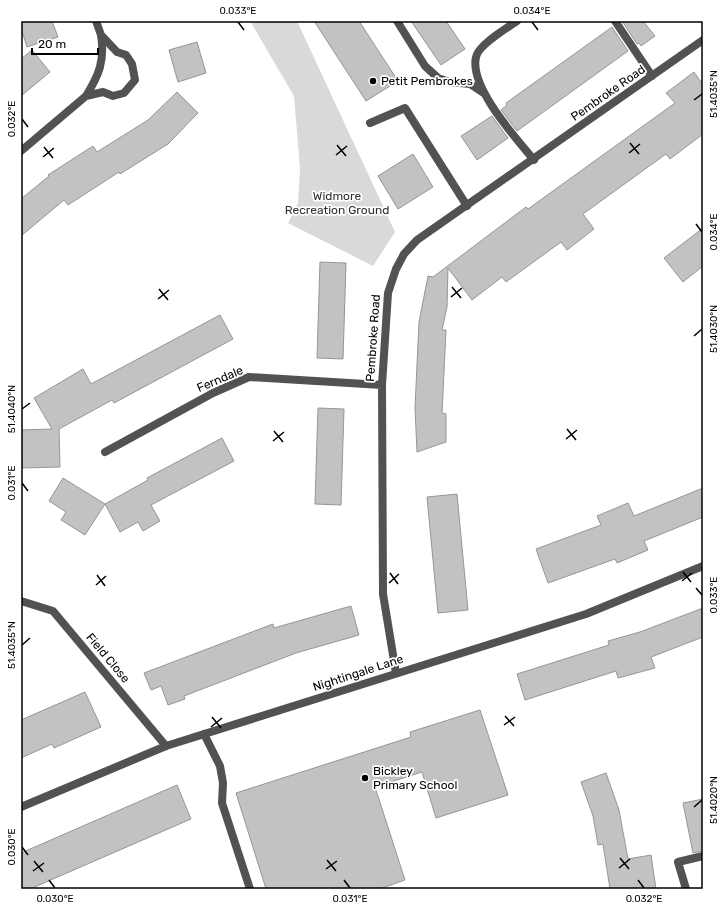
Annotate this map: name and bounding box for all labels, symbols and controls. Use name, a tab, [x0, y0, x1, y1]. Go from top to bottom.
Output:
text: 0.033°E	[220, 5, 256, 17]
text: 0.034°E	[513, 5, 551, 17]
scale bar	[32, 30, 98, 56]
text: 20 m	[38, 37, 66, 51]
street label: Pembroke Road	[568, 62, 648, 124]
text: 51.4035°N	[708, 70, 720, 118]
place label: Petit Pembrokes	[381, 74, 473, 88]
marker: Petit Pembrokes	[368, 76, 378, 86]
text: 0.032°E	[6, 101, 18, 137]
park label: Widmore Recreation Ground	[285, 189, 389, 217]
text: 0.034°E	[708, 213, 720, 251]
street label: Pembroke Road	[363, 294, 383, 382]
text: 51.4030°N	[708, 305, 720, 353]
street label: Ferndale	[195, 363, 245, 395]
text: 51.4040°N	[6, 385, 18, 433]
text: 0.031°E	[6, 466, 18, 500]
text: 0.033°E	[708, 577, 720, 613]
text: 51.4035°N	[6, 621, 18, 669]
street label: Field Close	[83, 630, 133, 686]
street label: Nightingale Lane	[311, 652, 405, 694]
place label: Bickley Primary School	[373, 764, 457, 792]
marker: Bickley Primary School	[360, 773, 370, 783]
text: 51.4020°N	[708, 776, 720, 824]
text: 0.030°E	[6, 828, 18, 866]
text: 0.030°E	[36, 893, 74, 905]
text: 0.031°E	[333, 893, 367, 905]
text: 0.032°E	[626, 893, 662, 905]

